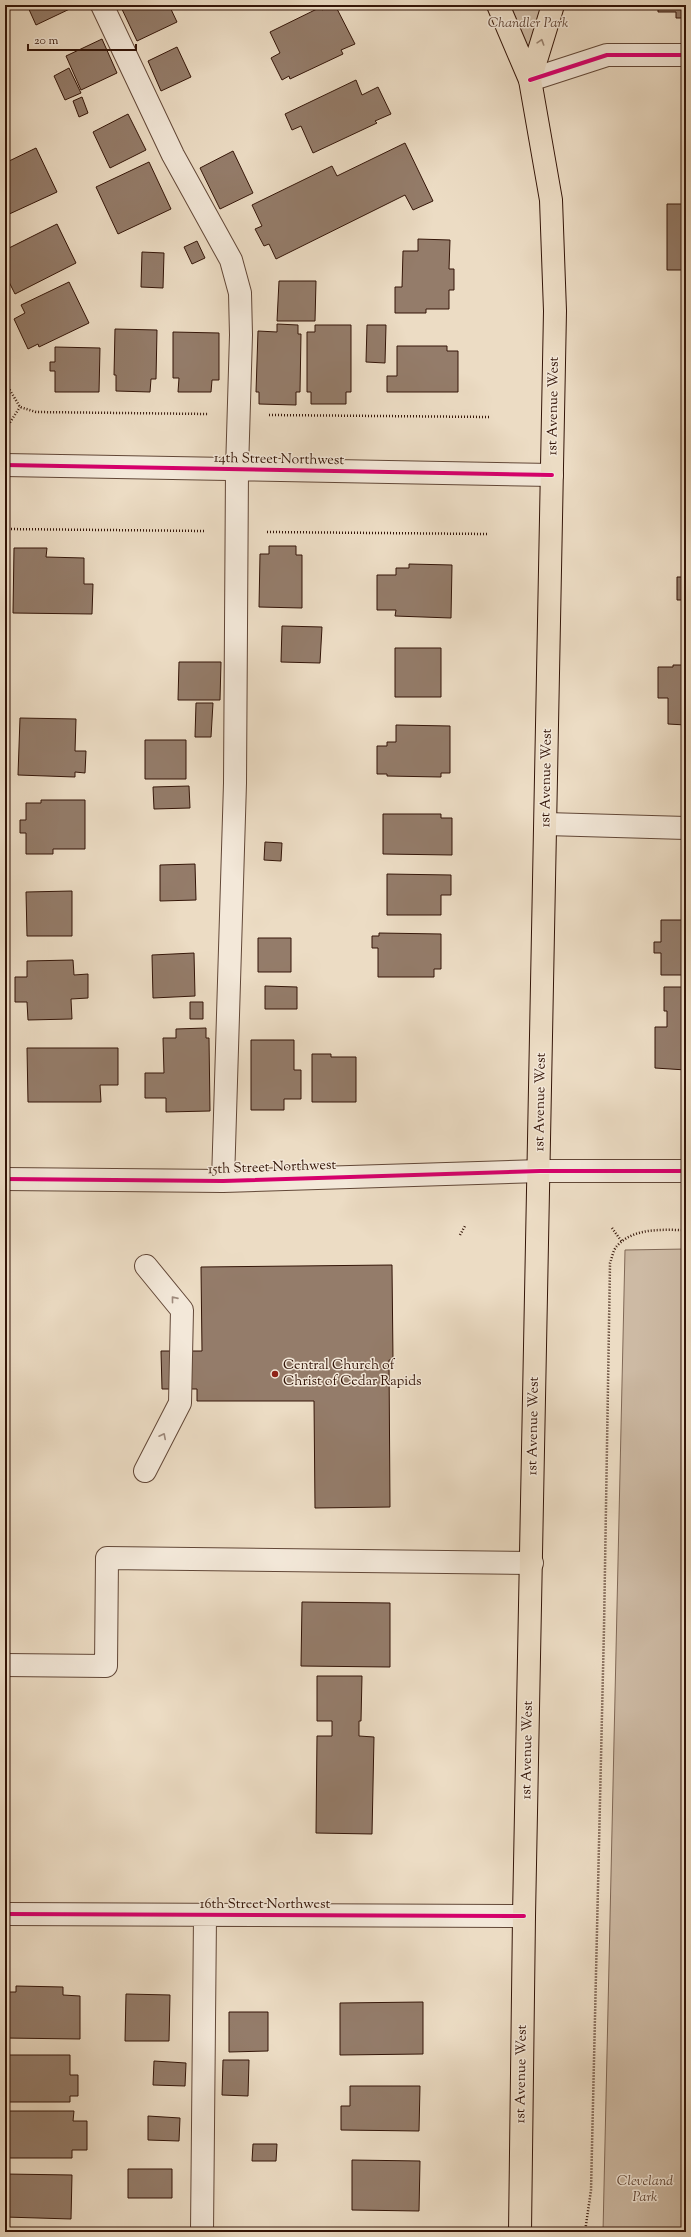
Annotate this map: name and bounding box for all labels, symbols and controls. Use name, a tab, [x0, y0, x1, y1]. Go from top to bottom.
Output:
park label: Chandler Park	[488, 14, 569, 34]
scale bar	[28, 26, 136, 52]
text: 20 m	[34, 32, 59, 50]
one-way arrow	[537, 39, 545, 46]
street label: 1st Avenue West	[543, 356, 565, 456]
street label: 14th Street Northwest	[214, 449, 345, 471]
street label: 1st Avenue West	[536, 728, 558, 828]
street label: 1st Avenue West	[530, 1052, 552, 1152]
street label: 15th Street Northwest	[208, 1156, 337, 1180]
one-way arrow	[171, 1297, 178, 1304]
place label: Central Church of Christ of Cedar Rapids	[283, 1356, 422, 1392]
marker: Central Church of Christ of Cedar Rapids	[270, 1369, 280, 1379]
street label: 1st Avenue West	[523, 1376, 545, 1476]
one-way arrow	[158, 1433, 166, 1441]
street label: 1st Avenue West	[517, 1700, 539, 1800]
street label: 16th Street Northwest	[200, 1895, 330, 1915]
street label: 1st Avenue West	[511, 2024, 533, 2124]
park label: Cleveland Park	[617, 2172, 673, 2208]

